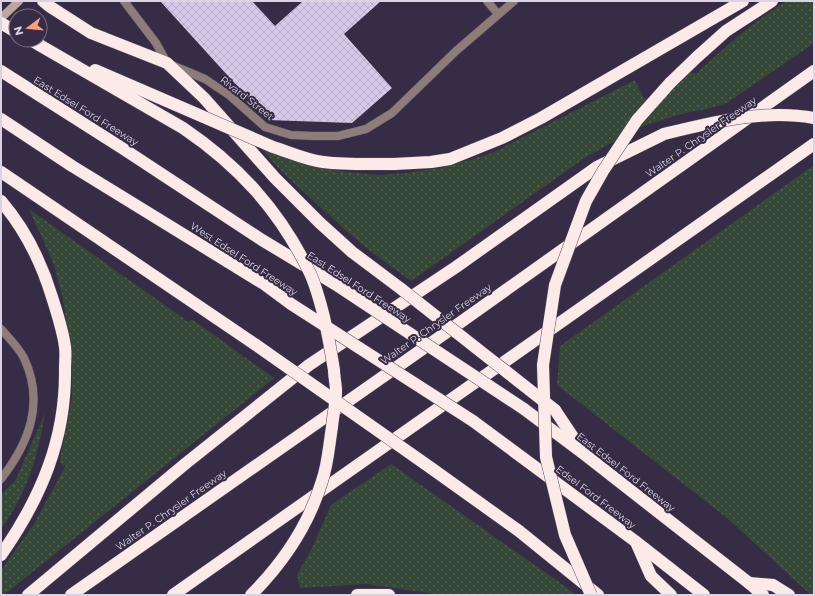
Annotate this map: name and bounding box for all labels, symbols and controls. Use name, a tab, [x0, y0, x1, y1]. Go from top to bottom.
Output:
north arrow	[8, 8, 48, 48]
text: N	[10, 25, 26, 37]
street label: East Edsel Ford Freeway	[31, 73, 141, 149]
street label: Rivard Street	[218, 73, 276, 123]
street label: Walter P. Chrysler Freeway	[643, 93, 759, 180]
street label: West Edsel Ford Freeway	[188, 219, 301, 299]
street label: East Edsel Ford Freeway	[305, 249, 414, 326]
street label: Walter P. Chrysler Freeway	[378, 280, 494, 367]
street label: East Edsel Ford Freeway	[575, 430, 677, 514]
street label: Edsel Ford Freeway	[554, 463, 638, 531]
street label: Walter P. Chrysler Freeway	[113, 466, 229, 553]

